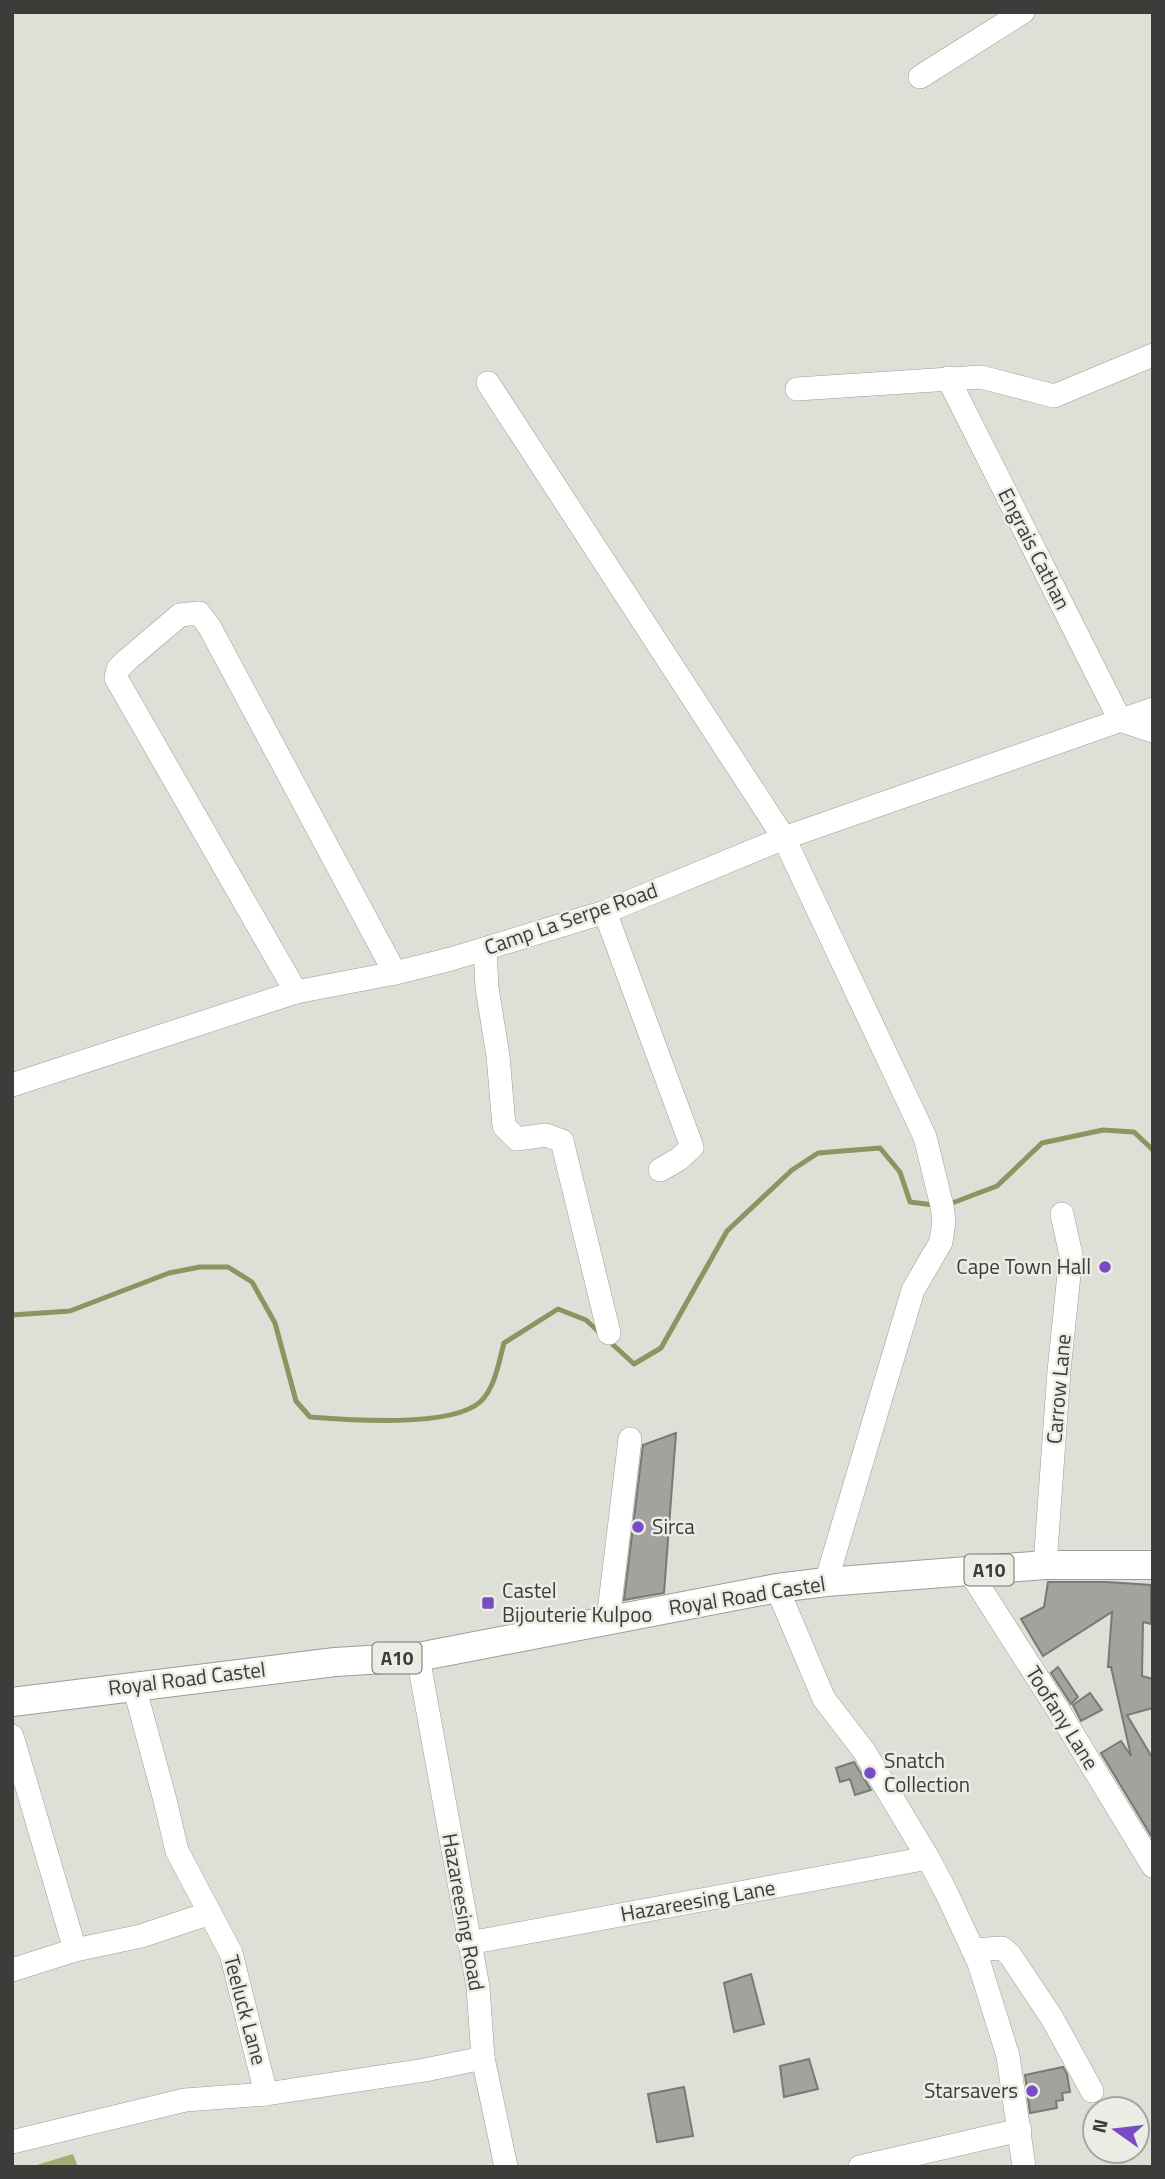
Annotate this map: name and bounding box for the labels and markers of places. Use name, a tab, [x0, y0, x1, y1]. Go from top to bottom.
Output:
place label: Cape Town Hall	[956, 1250, 1091, 1282]
marker: Cape Town Hall	[1097, 1259, 1113, 1275]
place label: Sirca	[652, 1510, 695, 1542]
marker: Sirca	[630, 1519, 646, 1535]
place label: Castel Bijouterie Kulpoo	[502, 1574, 652, 1630]
marker: Castel Bijouterie Kulpoo	[480, 1595, 496, 1611]
place label: Snatch Collection	[884, 1744, 970, 1800]
marker: Snatch Collection	[862, 1765, 878, 1781]
place label: Starsavers	[924, 2074, 1018, 2106]
marker: Starsavers	[1024, 2083, 1040, 2099]

